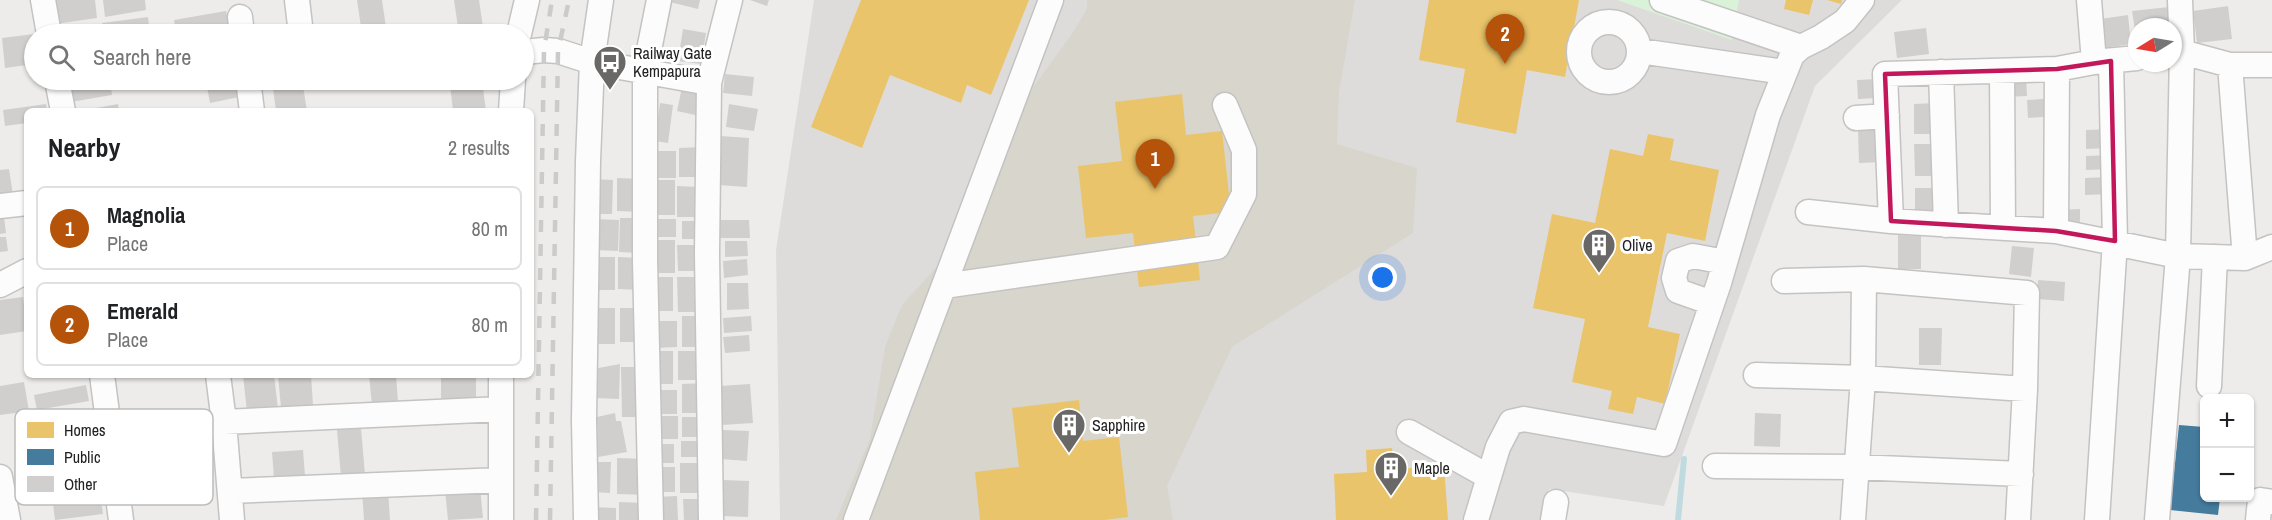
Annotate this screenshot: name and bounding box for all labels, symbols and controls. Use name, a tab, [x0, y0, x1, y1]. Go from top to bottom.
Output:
pin: 2	[1486, 14, 1524, 64]
north arrow	[2128, 18, 2182, 72]
search box	[24, 24, 534, 90]
icon: search	[45, 41, 78, 74]
text: Search here	[93, 42, 191, 72]
place label: Railway Gate Kempapura	[633, 42, 712, 82]
bus stop icon: Railway Gate Kempapura	[592, 44, 628, 91]
text: Nearby	[48, 130, 120, 165]
text: 2 results	[448, 134, 510, 161]
pin: 1	[1136, 140, 1174, 189]
text: Magnolia	[107, 200, 185, 230]
text: 1	[65, 215, 74, 242]
text: 80 m	[472, 215, 508, 242]
building icon: Olive	[1581, 227, 1617, 274]
text: Place	[107, 230, 148, 257]
place label: Olive	[1622, 234, 1653, 256]
your location	[1368, 263, 1397, 292]
text: Emerald	[107, 296, 178, 326]
text: 2	[65, 311, 74, 338]
text: 80 m	[472, 311, 508, 338]
text: Place	[107, 326, 148, 353]
map controls	[2200, 394, 2254, 502]
button: +	[2200, 394, 2254, 448]
building icon: Sapphire	[1051, 407, 1087, 454]
legend	[15, 409, 213, 505]
place label: Sapphire	[1092, 414, 1145, 436]
text: Homes	[64, 419, 106, 441]
text: Public	[64, 446, 101, 468]
button: −	[2200, 448, 2254, 502]
building icon: Maple	[1373, 450, 1409, 497]
place label: Maple	[1414, 457, 1450, 479]
text: Other	[64, 473, 97, 495]

